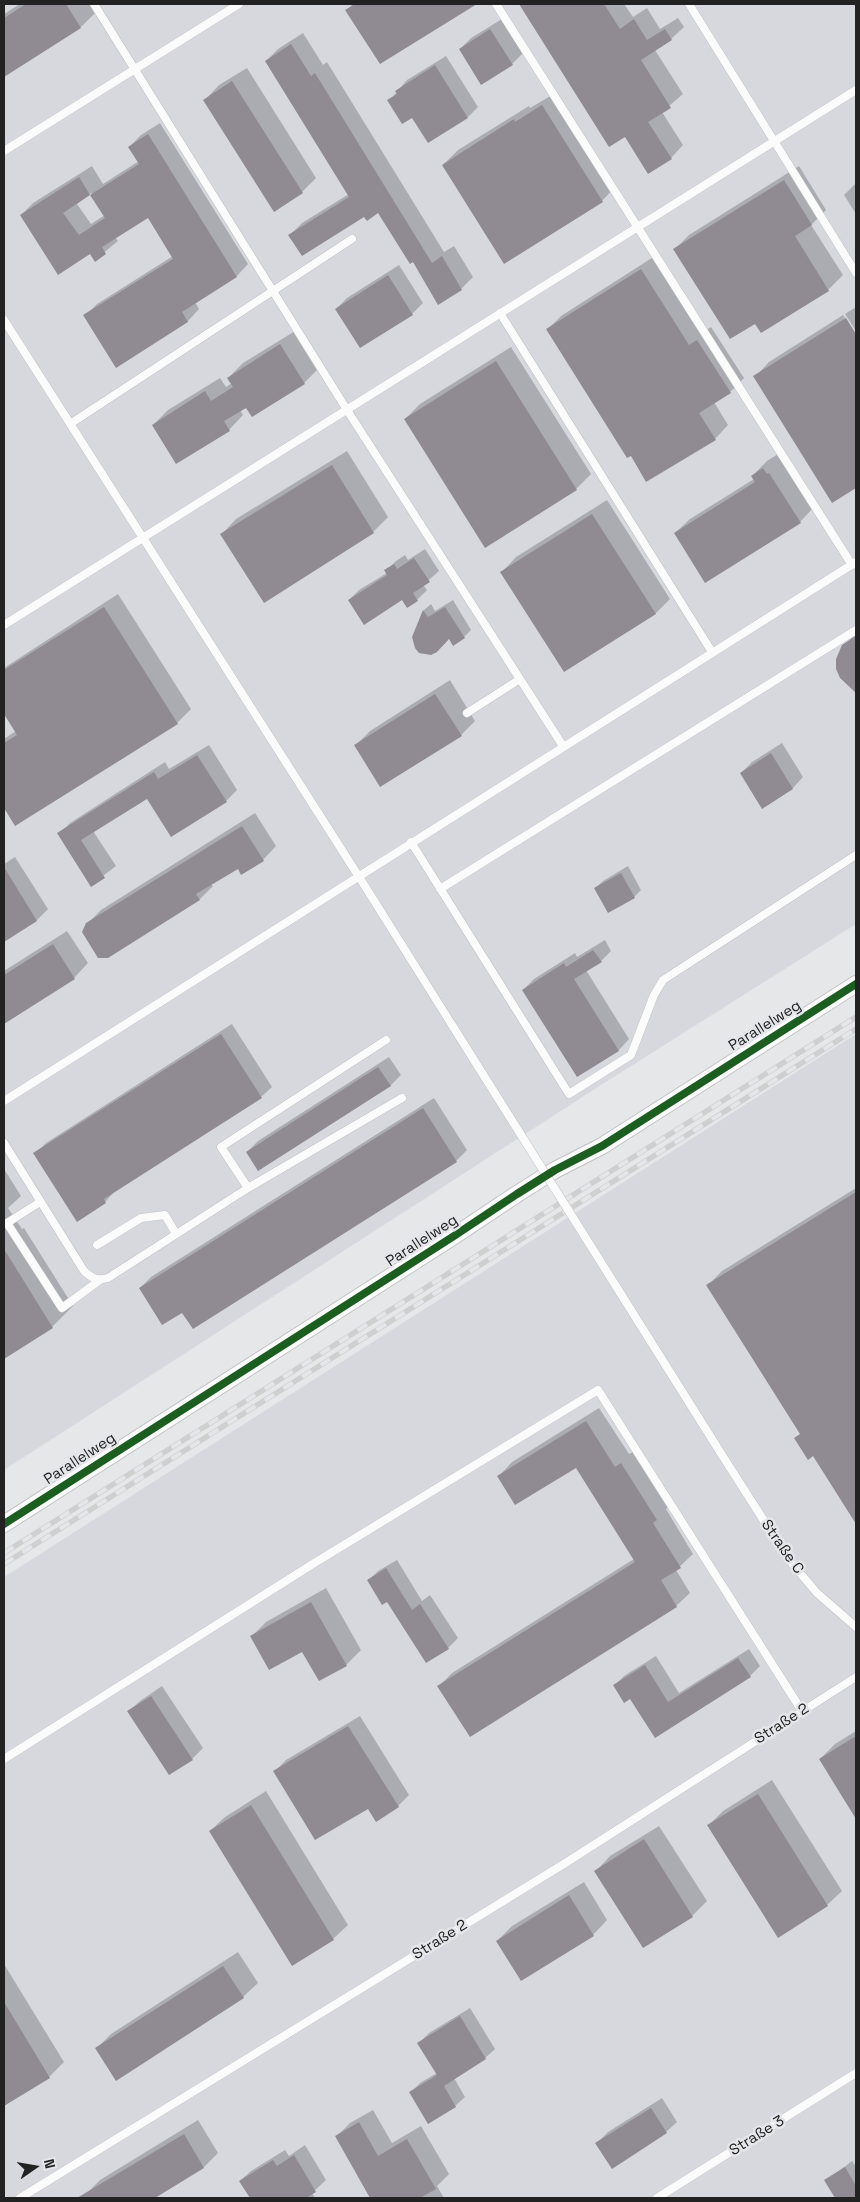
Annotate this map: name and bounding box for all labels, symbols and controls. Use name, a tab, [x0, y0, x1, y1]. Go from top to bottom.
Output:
street label: Parallelweg	[726, 997, 804, 1055]
street label: Parallelweg	[383, 1211, 461, 1271]
street label: Parallelweg	[41, 1429, 119, 1489]
street label: Straße C	[757, 1516, 807, 1578]
street label: Straße 2	[751, 1700, 813, 1748]
street label: Straße 2	[409, 1916, 471, 1964]
street label: Straße 3	[726, 2112, 788, 2160]
north arrow	[10, 2142, 60, 2192]
text: N	[40, 2157, 59, 2170]

